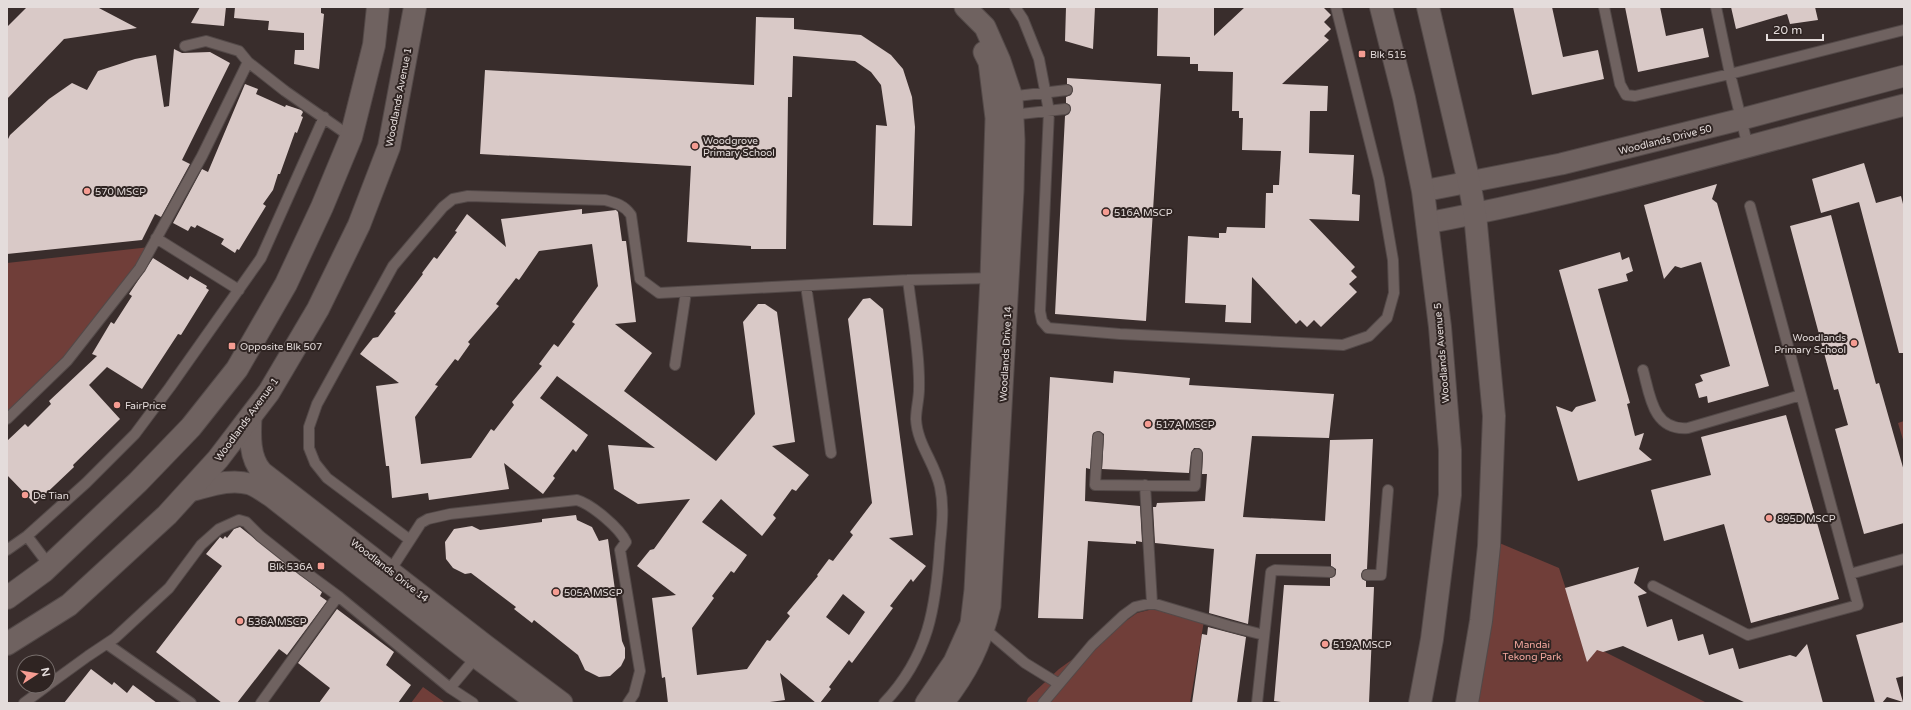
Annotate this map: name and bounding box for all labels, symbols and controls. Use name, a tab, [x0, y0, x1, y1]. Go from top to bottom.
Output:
scale bar	[1767, 16, 1823, 42]
text: 20 m	[1773, 23, 1802, 37]
street label: Woodlands Avenue 1	[383, 47, 414, 148]
marker: Blk 515	[1357, 49, 1367, 59]
place label: Blk 515	[1370, 49, 1406, 61]
street label: Woodlands Drive 50	[1617, 123, 1713, 157]
place label: Woodgrove Primary School	[703, 135, 775, 159]
marker: Woodgrove Primary School	[690, 141, 700, 151]
marker: 570 MSCP	[82, 186, 92, 196]
place label: 570 MSCP	[95, 186, 146, 198]
marker: 516A MSCP	[1101, 207, 1111, 217]
place label: 516A MSCP	[1114, 207, 1173, 219]
street label: Woodlands Avenue 5	[1432, 302, 1452, 404]
street label: Woodlands Drive 14	[997, 306, 1014, 402]
place label: Woodlands Primary School	[1774, 332, 1846, 356]
marker: Woodlands Primary School	[1849, 338, 1859, 348]
marker: Opposite Blk 507	[227, 341, 237, 351]
place label: Opposite Blk 507	[240, 341, 322, 353]
street label: Woodlands Avenue 1	[212, 375, 281, 464]
marker: FairPrice	[112, 400, 122, 410]
place label: FairPrice	[125, 400, 167, 412]
marker: 517A MSCP	[1143, 419, 1153, 429]
place label: 517A MSCP	[1156, 419, 1215, 431]
marker: De Tian	[20, 490, 30, 500]
place label: De Tian	[33, 490, 69, 502]
marker: 895D MSCP	[1764, 513, 1774, 523]
place label: 895D MSCP	[1777, 513, 1836, 525]
street label: Woodlands Drive 14	[348, 537, 431, 605]
place label: Blk 536A	[269, 561, 313, 573]
marker: Blk 536A	[316, 561, 326, 571]
marker: 505A MSCP	[551, 587, 561, 597]
place label: 505A MSCP	[564, 587, 623, 599]
marker: 536A MSCP	[235, 616, 245, 626]
place label: 536A MSCP	[248, 616, 307, 628]
marker: 519A MSCP	[1320, 639, 1330, 649]
place label: 519A MSCP	[1333, 639, 1392, 651]
park label: Mandai Tekong Park	[1503, 639, 1562, 663]
north arrow	[16, 654, 56, 694]
text: N	[38, 666, 53, 678]

